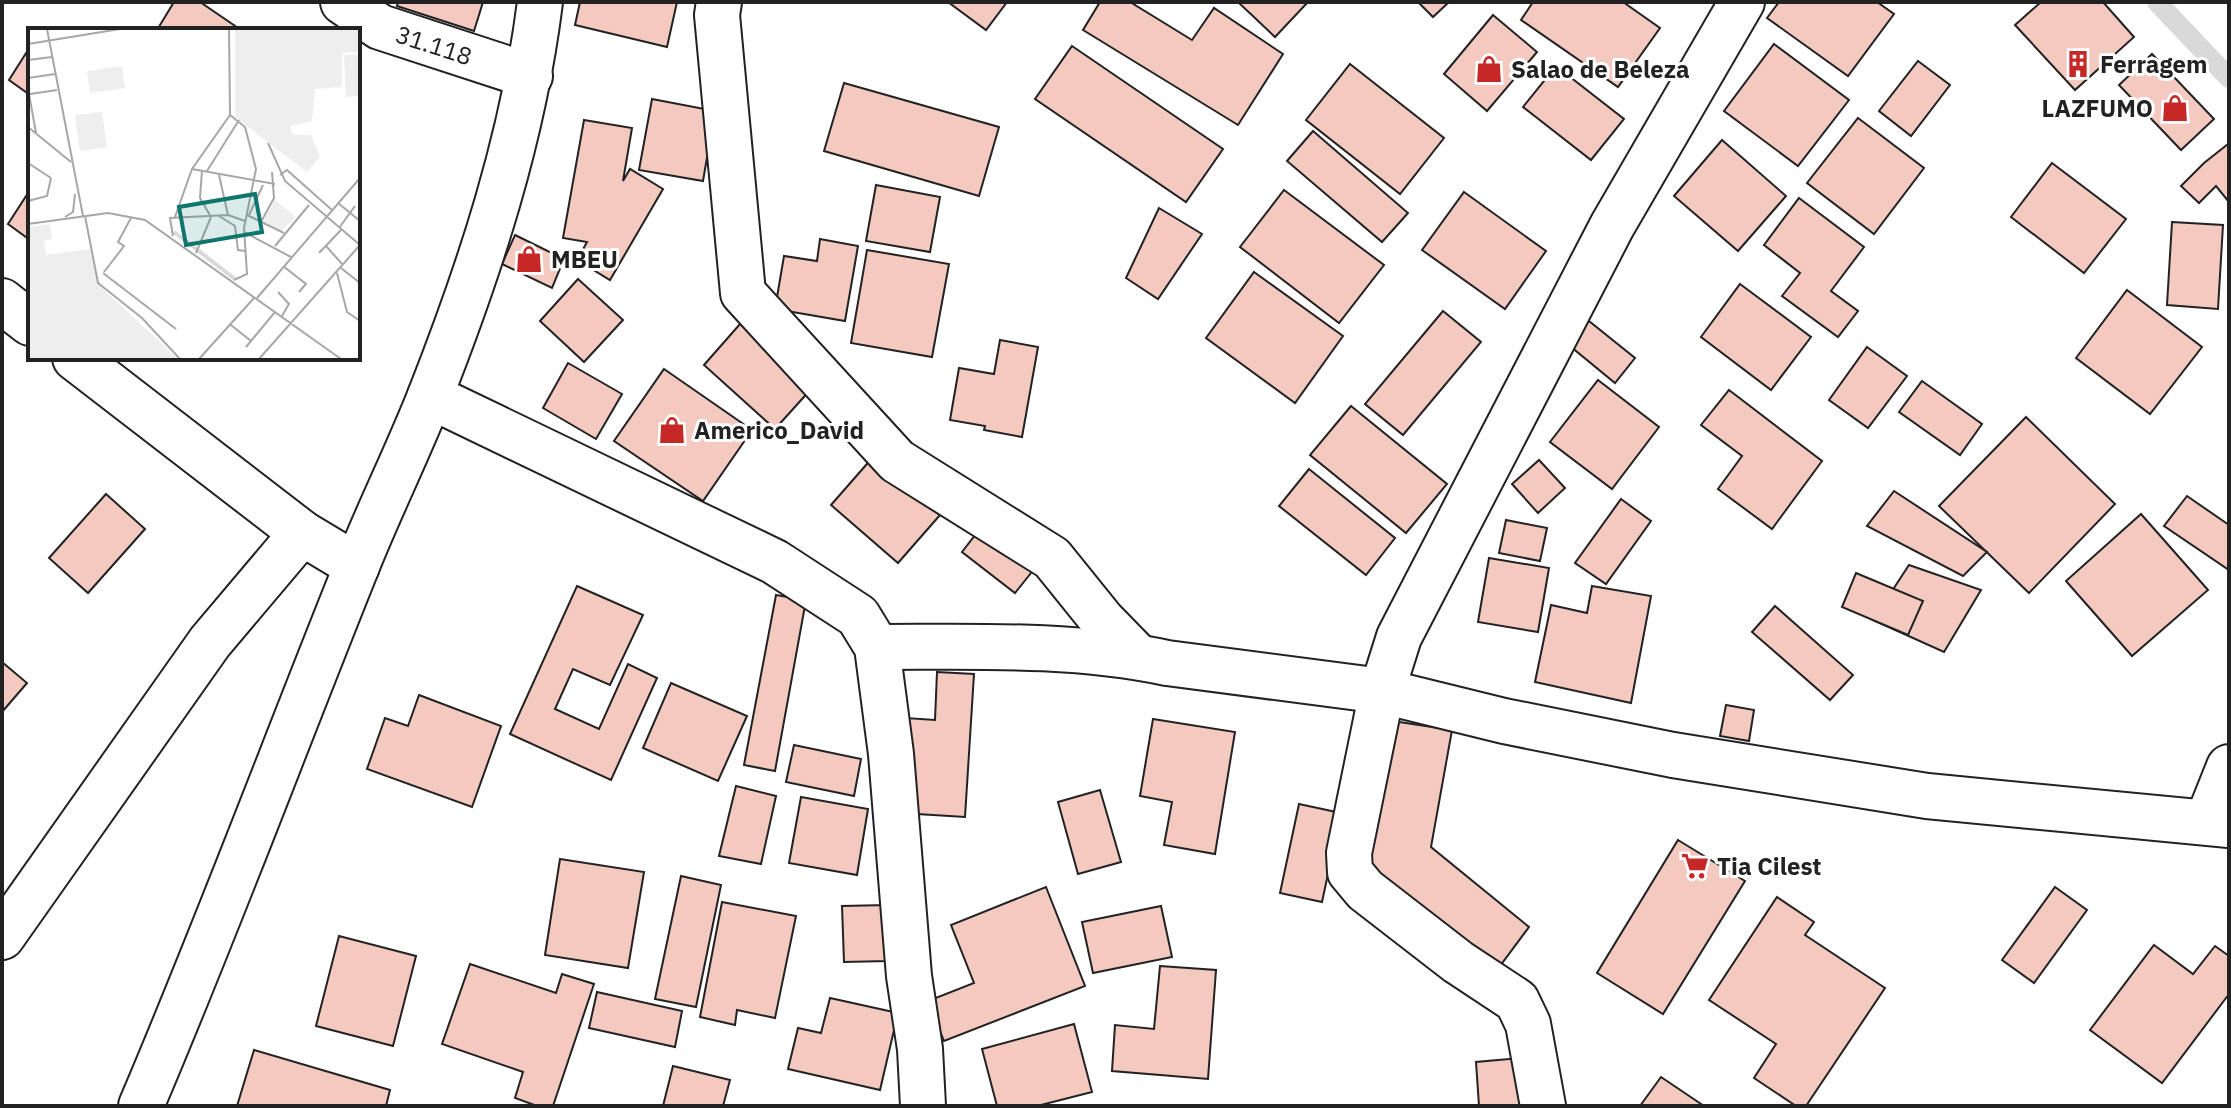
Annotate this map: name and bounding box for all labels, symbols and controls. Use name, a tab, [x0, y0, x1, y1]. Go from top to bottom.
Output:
street label: 31.118	[392, 18, 476, 72]
inset map	[28, 28, 360, 360]
place label: Ferragem	[2100, 48, 2208, 80]
building icon: Ferragem	[2063, 49, 2093, 79]
place label: Salao de Beleza	[1511, 53, 1690, 85]
shop icon: Salao de Beleza	[1474, 54, 1504, 84]
place label: LAZFUMO	[2041, 92, 2153, 124]
shop icon: LAZFUMO	[2160, 93, 2190, 123]
place label: MBEU	[551, 243, 618, 275]
shop icon: MBEU	[514, 244, 544, 274]
place label: Americo_David	[694, 414, 864, 446]
shop icon: Americo_David	[657, 415, 687, 445]
place label: Tia Cilest	[1717, 850, 1822, 882]
supermarket icon: Tia Cilest	[1680, 851, 1710, 881]

